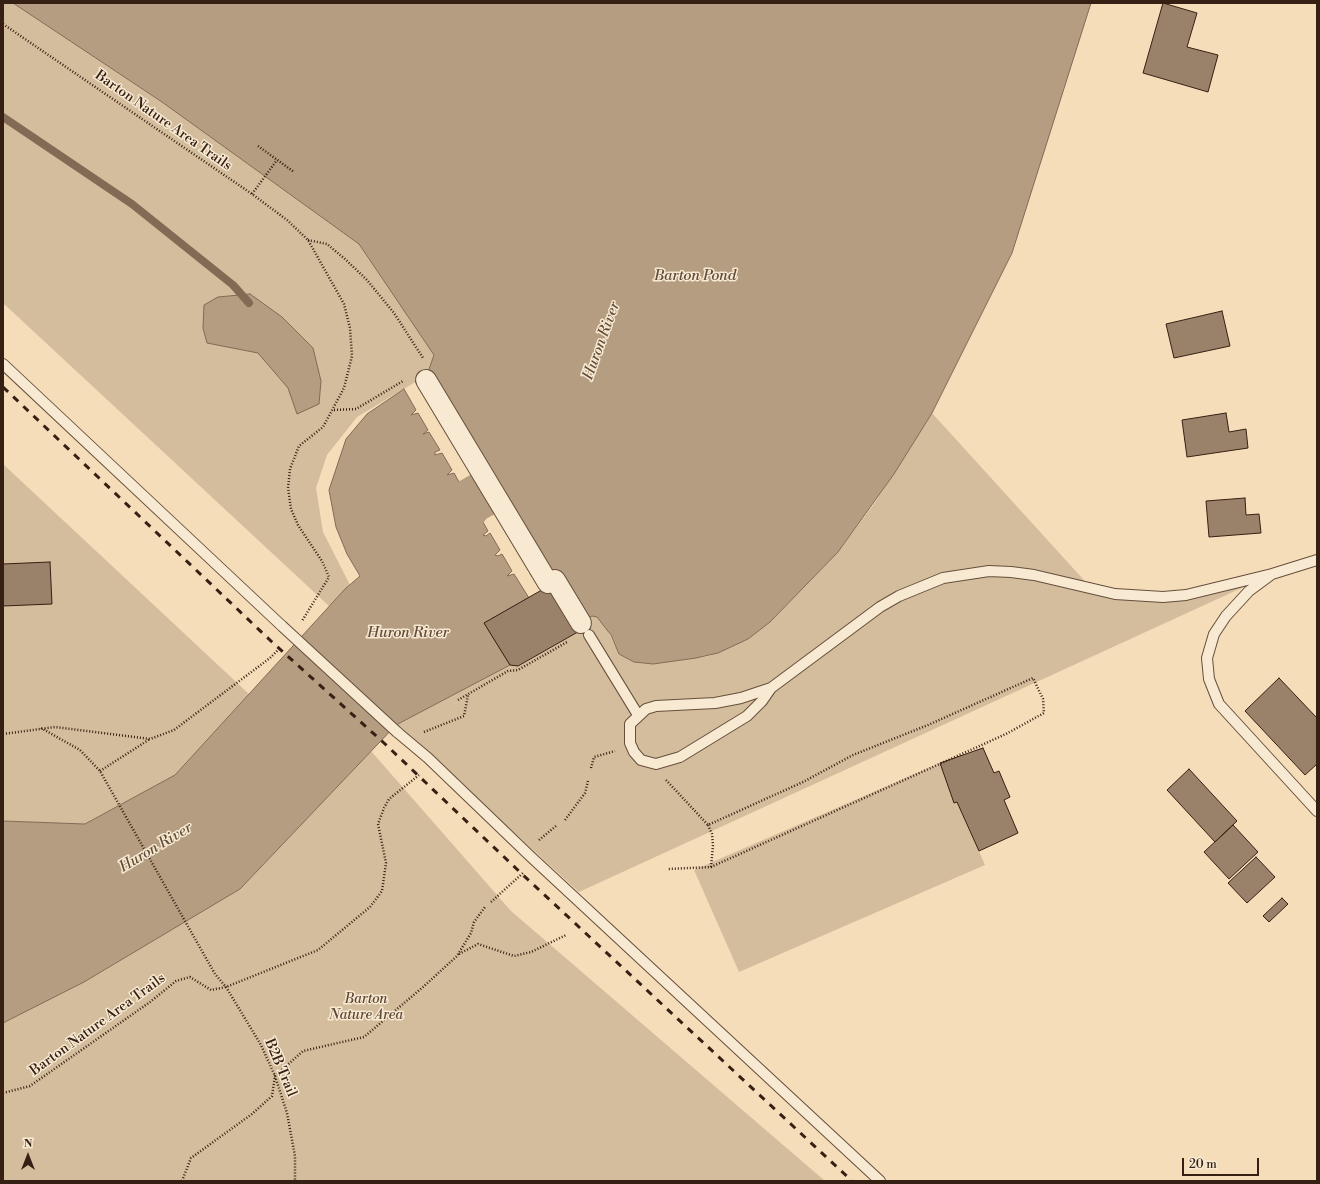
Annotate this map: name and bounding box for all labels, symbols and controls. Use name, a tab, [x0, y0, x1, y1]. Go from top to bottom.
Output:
street label: Barton Nature Area Trails	[91, 67, 235, 175]
water label: Barton Pond	[654, 267, 736, 285]
water label: Huron River	[580, 300, 624, 382]
water label: Huron River	[367, 624, 449, 642]
water label: Huron River	[116, 819, 196, 877]
street label: Barton Nature Area Trails	[27, 970, 169, 1080]
park label: Barton Nature Area	[329, 992, 403, 1024]
street label: B2B Trail	[260, 1036, 300, 1100]
north arrow	[8, 1136, 48, 1176]
text: N	[24, 1137, 32, 1151]
scale bar	[1184, 1150, 1261, 1176]
text: 20 m	[1189, 1157, 1217, 1172]

